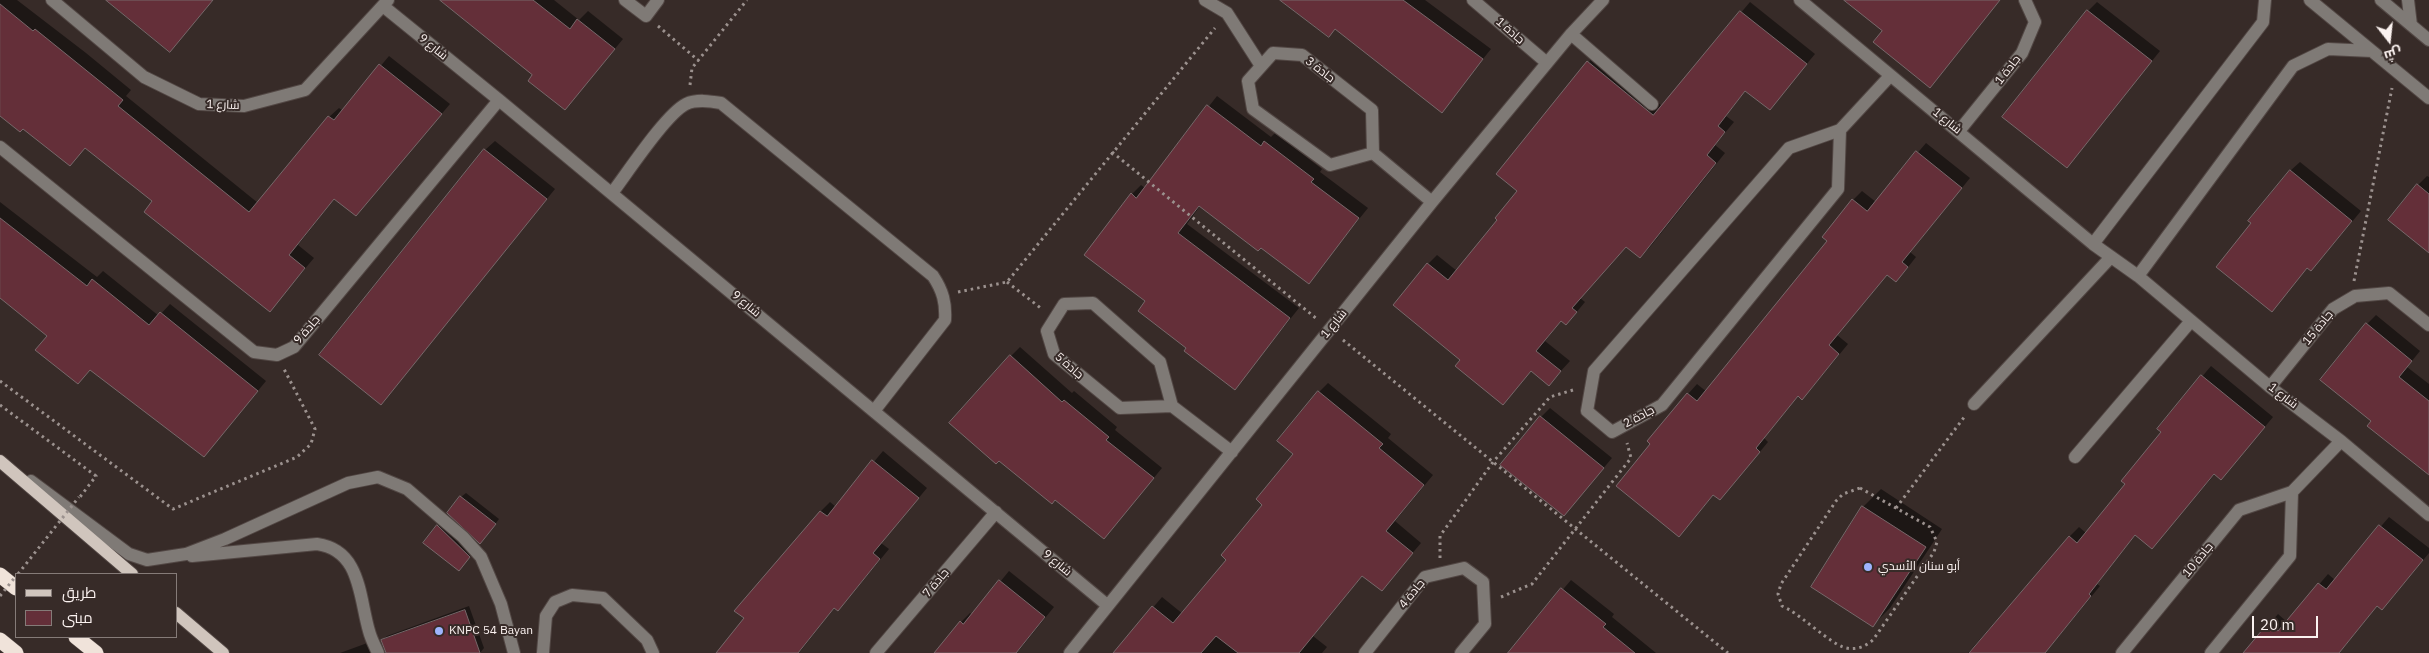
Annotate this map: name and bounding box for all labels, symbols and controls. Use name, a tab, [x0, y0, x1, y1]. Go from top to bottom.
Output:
street label: جادة 1	[1493, 15, 1527, 47]
north arrow	[2364, 15, 2414, 65]
street label: شارع 9	[416, 31, 450, 63]
text: ش	[2382, 43, 2404, 66]
street label: جادة 1	[1992, 53, 2024, 87]
street label: جادة 3	[1303, 54, 1337, 86]
street label: شارع 1	[206, 97, 240, 113]
street label: شارع 1	[1930, 105, 1964, 137]
street label: شارع 9	[729, 288, 763, 320]
street label: شارع 1	[1318, 307, 1350, 341]
street label: جادة 15	[2300, 308, 2336, 348]
street label: جادة 9	[291, 313, 323, 347]
street label: جادة 5	[1052, 350, 1086, 382]
street label: شارع 1	[2265, 380, 2301, 412]
street label: جادة 2	[1621, 403, 1657, 431]
street label: جادة 10	[2180, 540, 2216, 580]
street label: شارع 9	[1040, 547, 1074, 579]
place label: أبو سنان الأسدي	[1878, 560, 1960, 574]
marker: أبو سنان الأسدي	[1862, 561, 1874, 573]
street label: جادة 7	[920, 566, 952, 600]
legend	[15, 573, 178, 638]
street label: جادة 4	[1396, 577, 1428, 611]
text: طريق	[62, 583, 96, 602]
scale bar	[2254, 606, 2320, 638]
text: مبنى	[62, 608, 93, 627]
text: 20 m	[2260, 615, 2295, 634]
place label: KNPC 54 Bayan	[449, 624, 533, 638]
marker: KNPC 54 Bayan	[433, 625, 445, 637]

